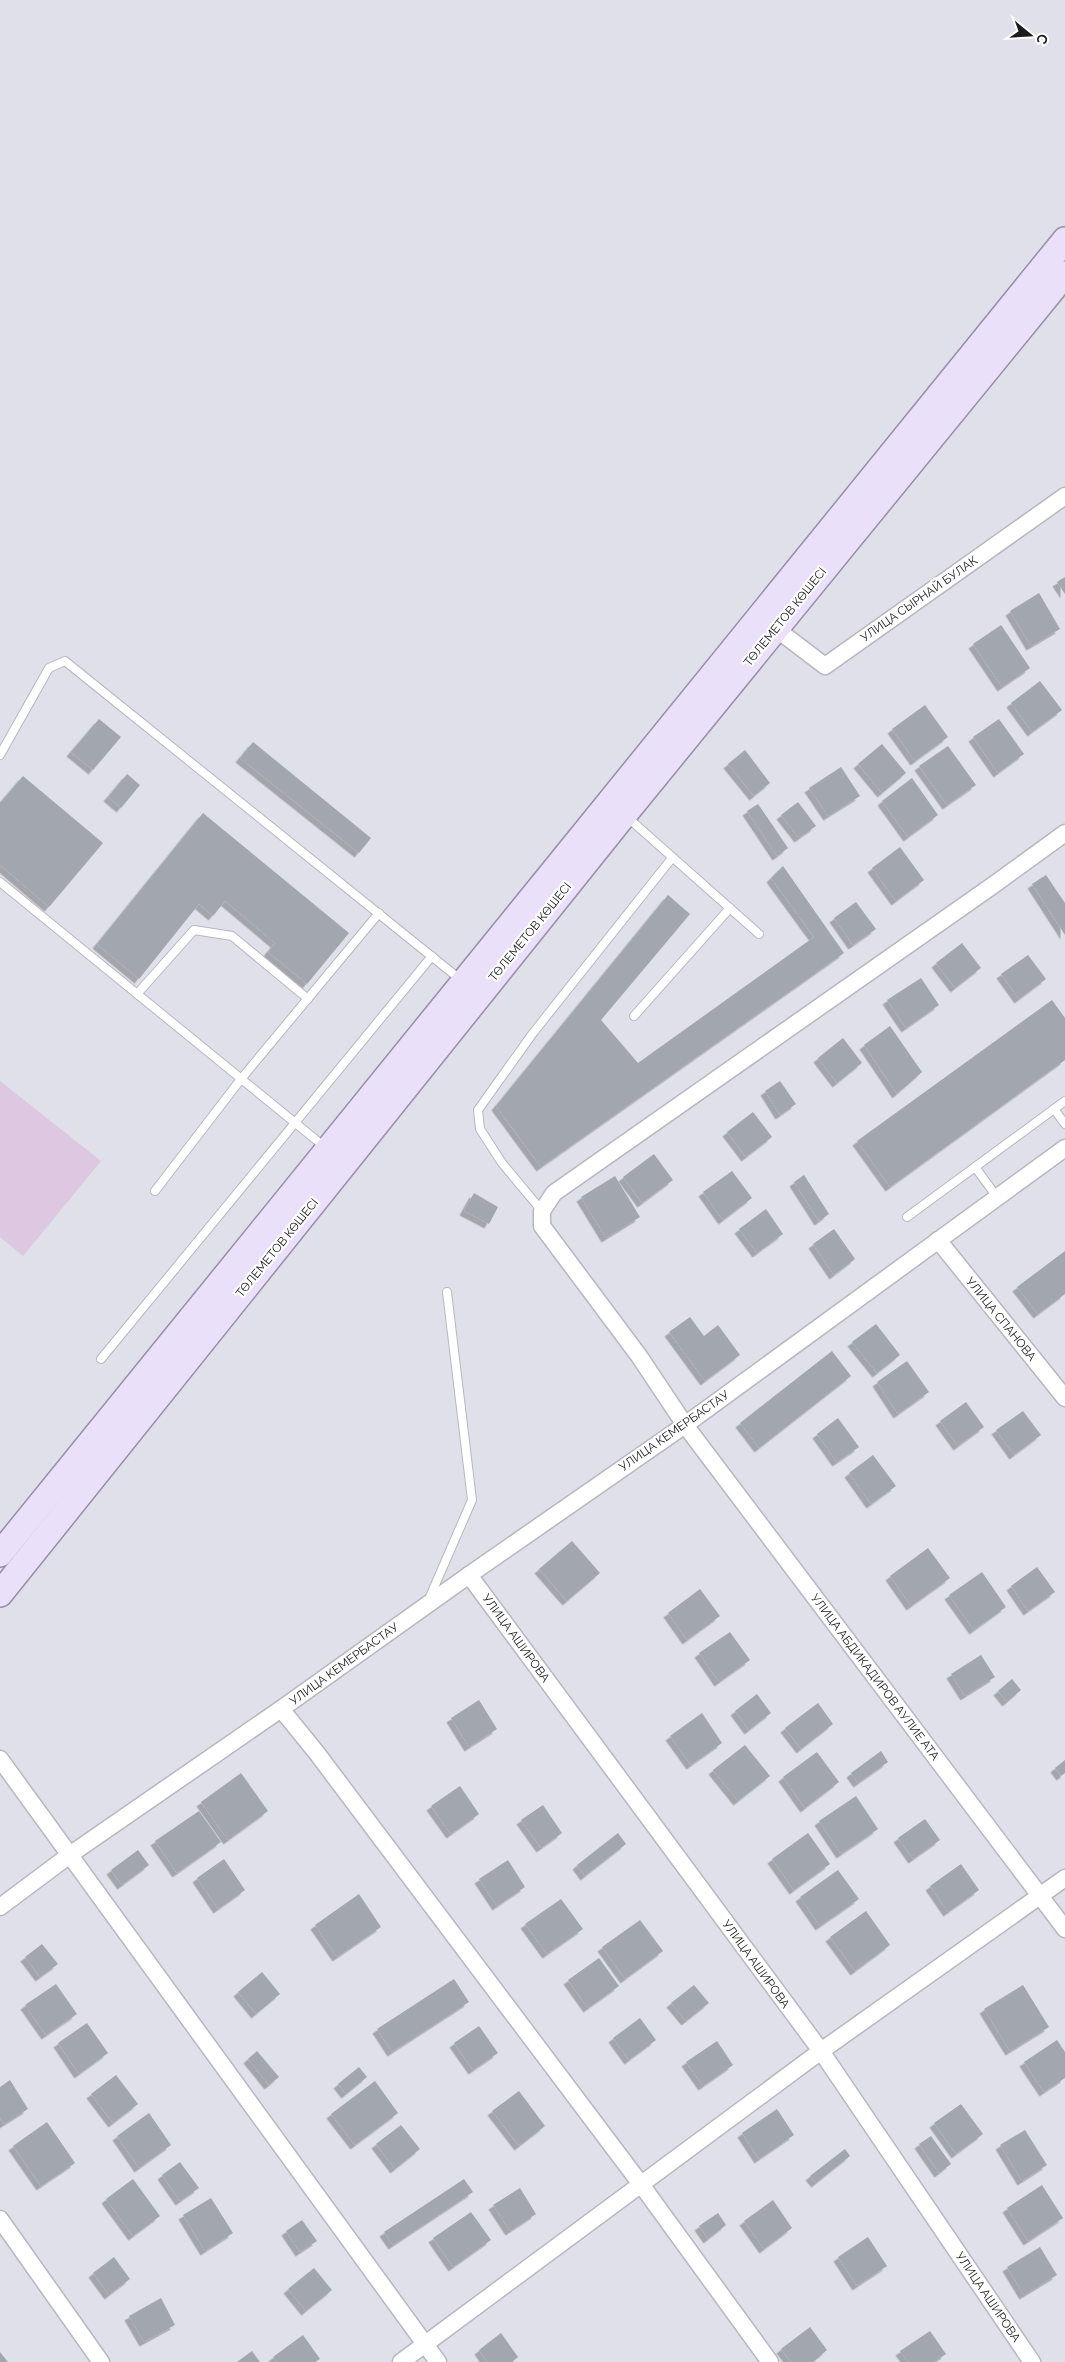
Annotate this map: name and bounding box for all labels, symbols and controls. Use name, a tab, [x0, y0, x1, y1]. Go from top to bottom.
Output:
north arrow	[1005, 10, 1055, 60]
text: С	[1033, 32, 1051, 46]
street label: УЛИЦА СЫРНАЙ БУЛАК	[858, 553, 980, 645]
street label: ТӨЛЕМЕТОВ КӨШЕСІ	[741, 565, 829, 669]
street label: ТӨЛЕМЕТОВ КӨШЕСІ	[486, 880, 574, 984]
street label: ТӨЛЕМЕТОВ КӨШЕСІ	[233, 1196, 321, 1300]
street label: УЛИЦА СПАНОВА	[963, 1274, 1039, 1364]
street label: УЛИЦА КЕМЕРБАСТАУ	[616, 1387, 732, 1474]
street label: УЛИЦА АШИРОВА	[479, 1591, 553, 1685]
street label: УЛИЦА АБДИКАДИРОВ АУЛИЕ АТА	[808, 1591, 942, 1763]
street label: УЛИЦА КЕМЕРБАСТАУ	[287, 1620, 401, 1708]
street label: УЛИЦА АШИРОВА	[719, 1917, 793, 2011]
street label: УЛИЦА АШИРОВА	[953, 2249, 1023, 2345]

